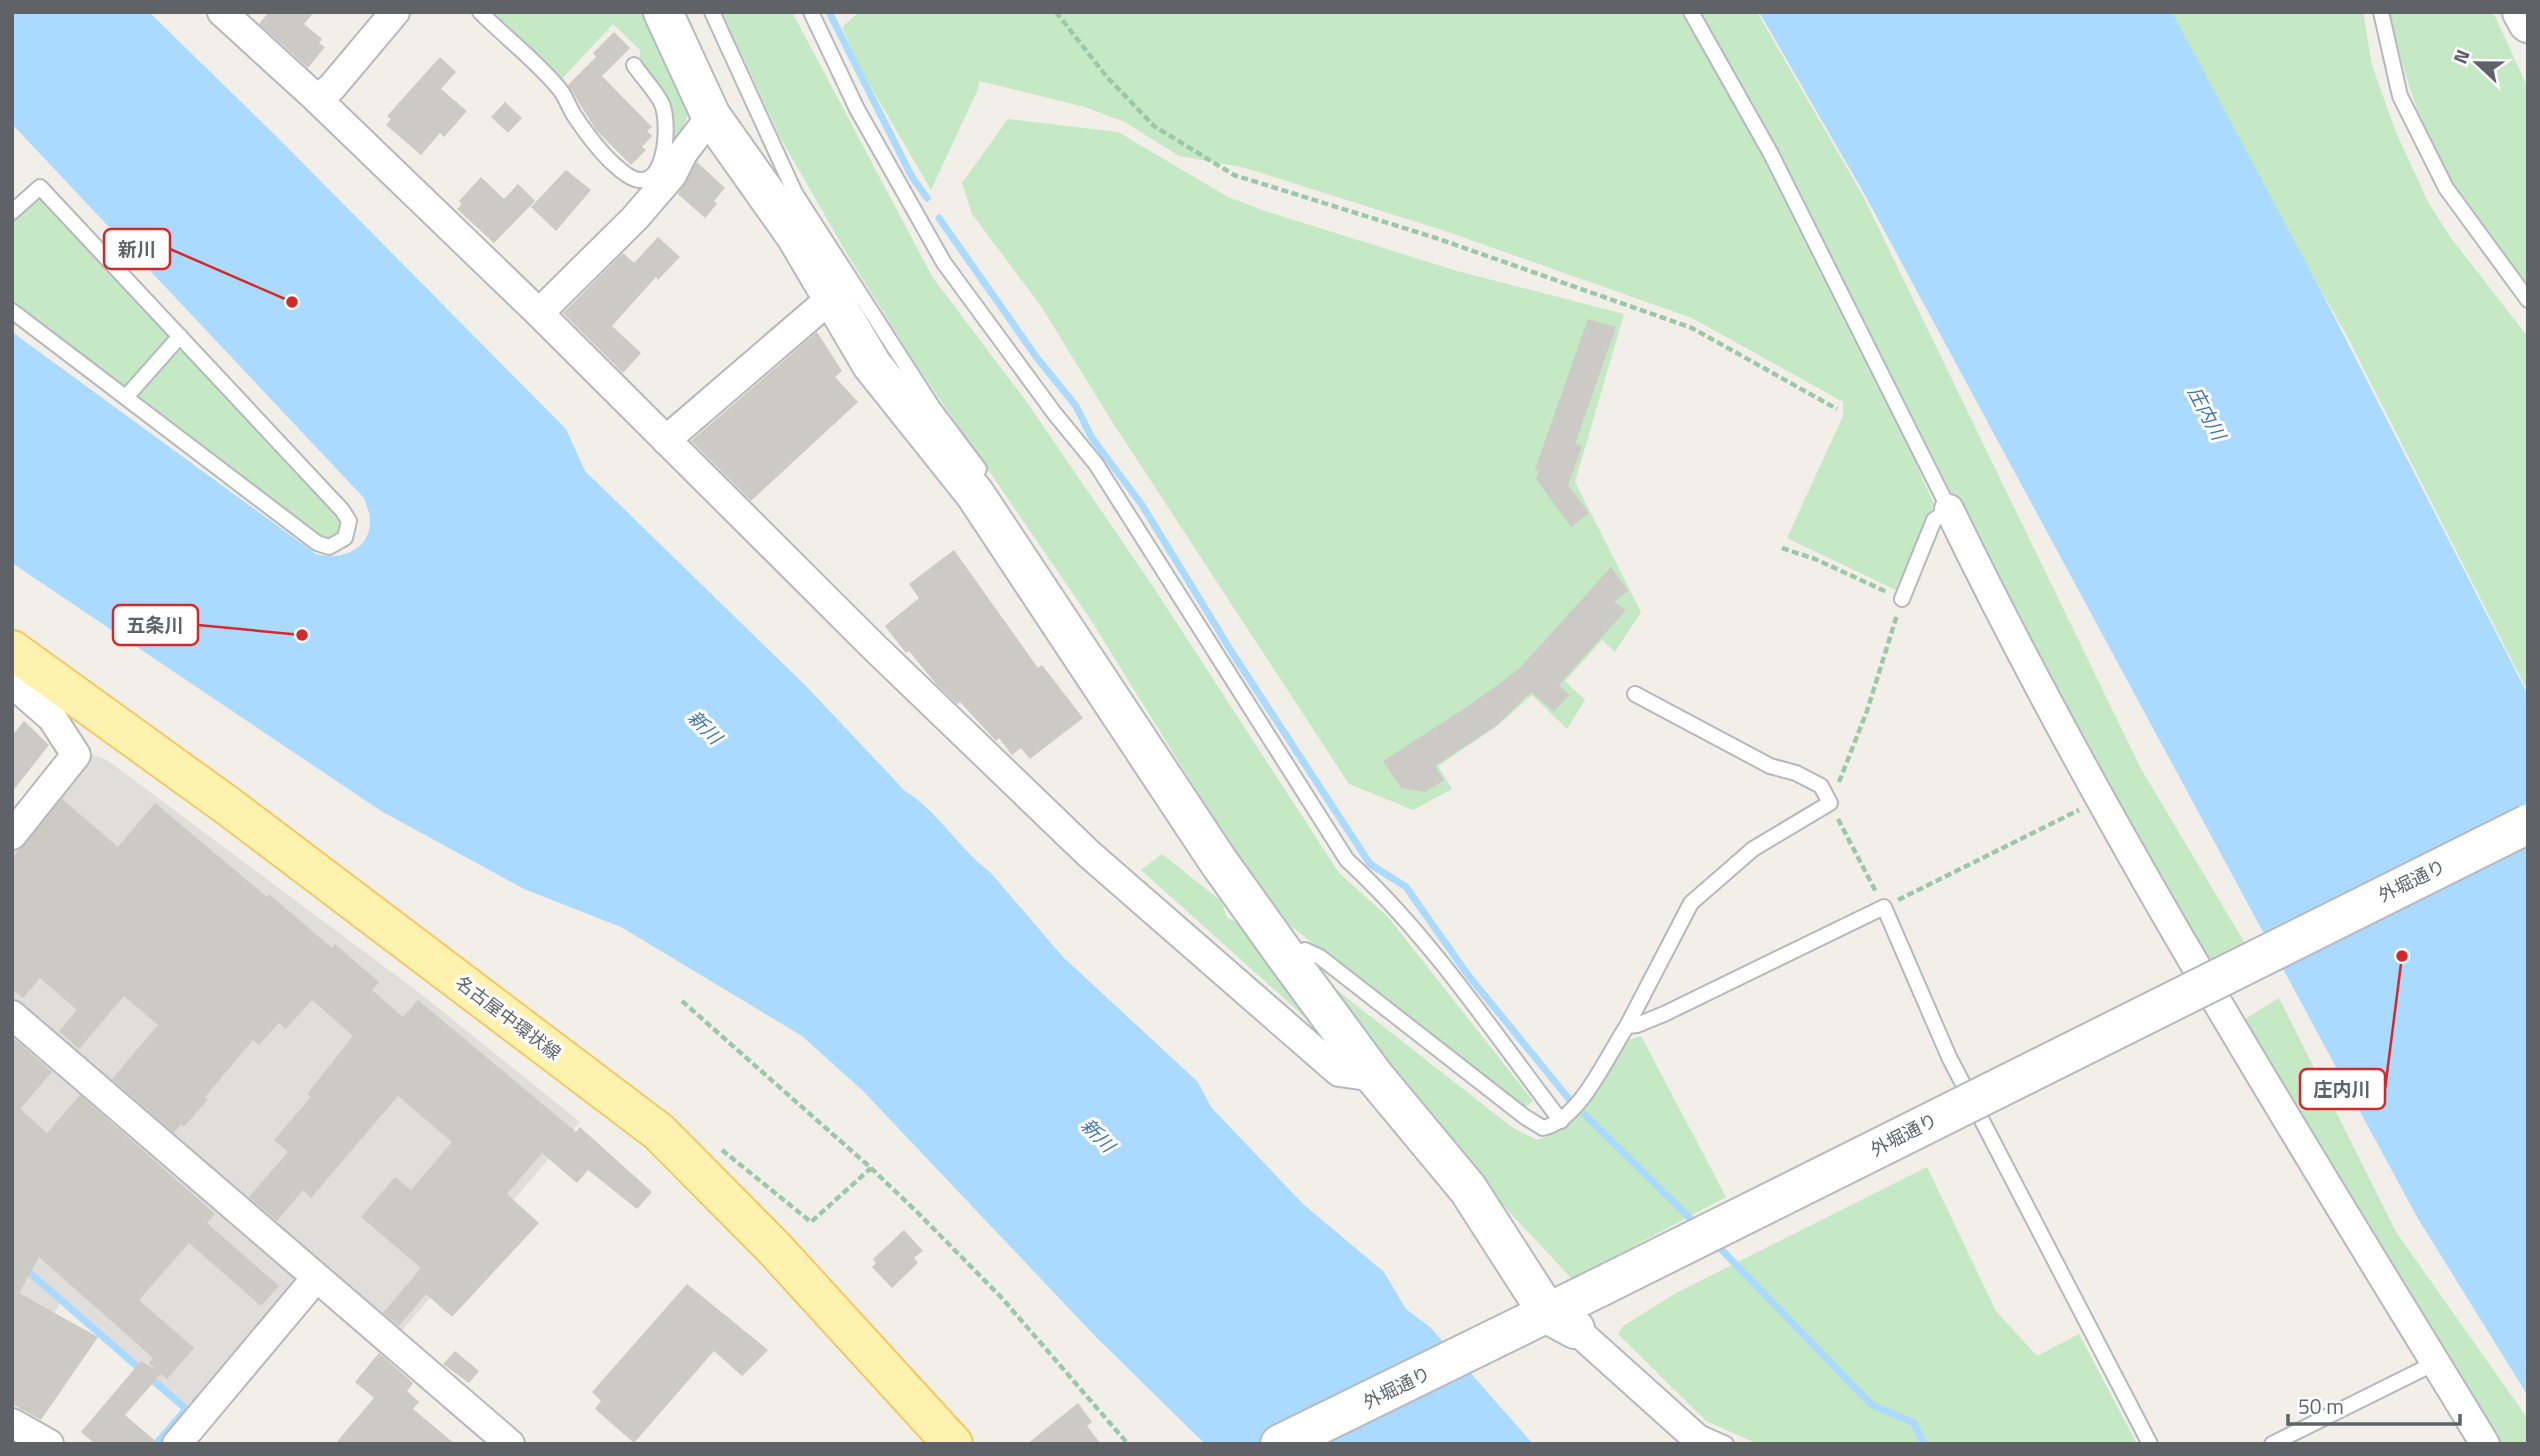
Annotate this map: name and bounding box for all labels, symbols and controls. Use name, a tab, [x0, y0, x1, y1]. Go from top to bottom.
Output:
north arrow	[2442, 28, 2512, 98]
text: N	[2445, 45, 2477, 68]
callout: 新川	[104, 229, 170, 269]
text: 新川	[118, 234, 156, 263]
water label: 庄内川	[2181, 381, 2235, 446]
callout: 五条川	[113, 605, 198, 645]
text: 五条川	[126, 610, 184, 639]
water label: 新川	[682, 703, 730, 752]
street label: 外堀通り	[2374, 853, 2450, 908]
street label: 名古屋中環状線	[450, 969, 567, 1066]
callout: 庄内川	[2300, 1069, 2385, 1109]
text: 庄内川	[2313, 1074, 2371, 1103]
street label: 外堀通り	[1866, 1106, 1942, 1163]
water label: 新川	[1075, 1111, 1123, 1160]
street label: 外堀通り	[1359, 1360, 1435, 1415]
scale bar	[2288, 1382, 2460, 1426]
text: 50 m	[2298, 1390, 2344, 1422]

